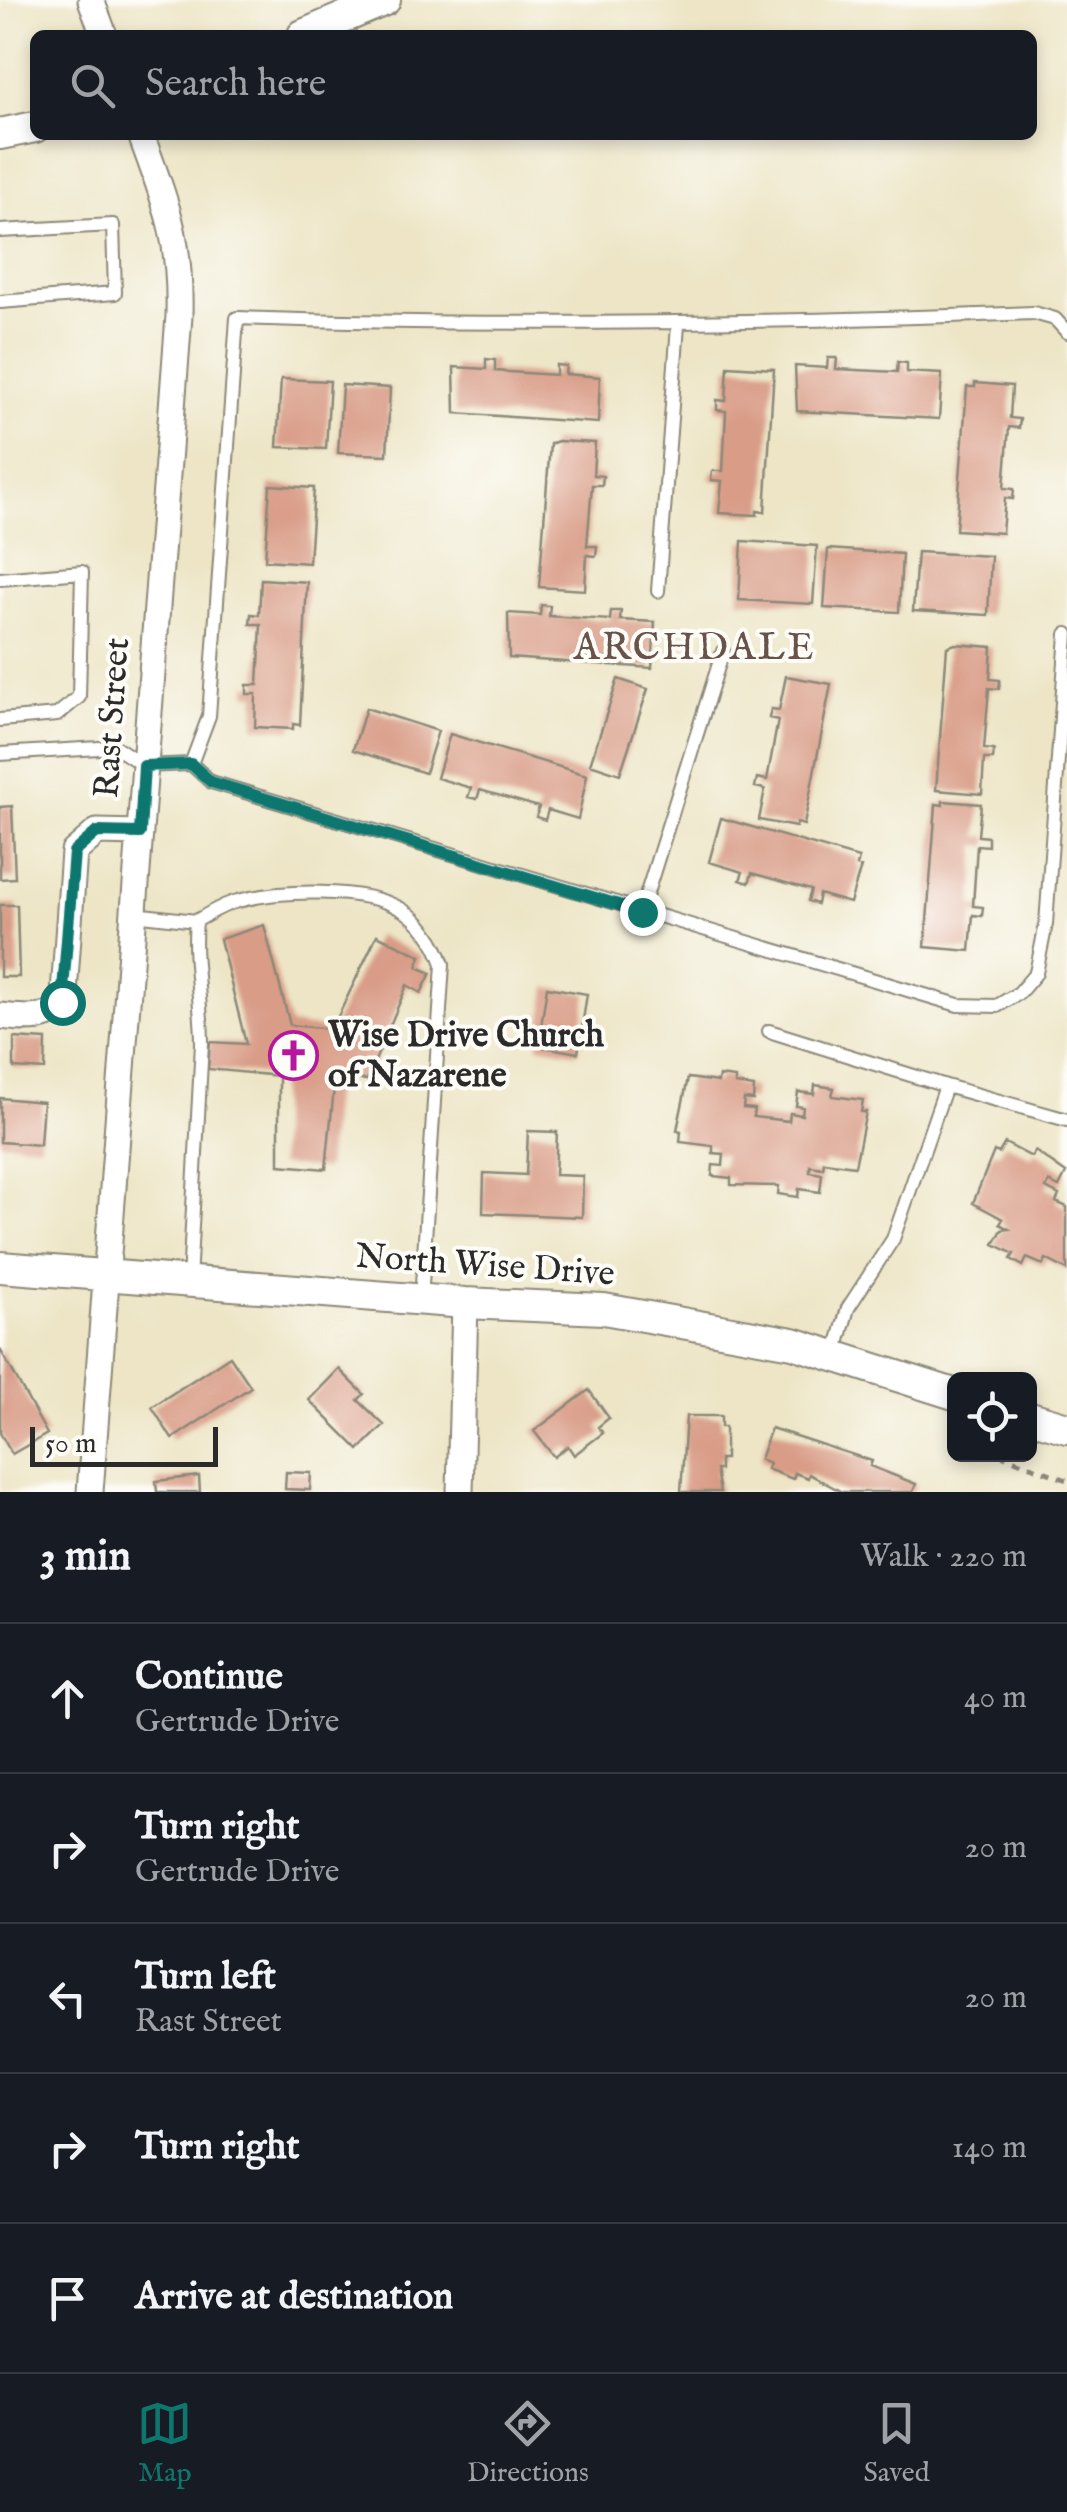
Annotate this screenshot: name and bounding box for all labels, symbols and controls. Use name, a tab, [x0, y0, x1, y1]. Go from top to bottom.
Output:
search box	[30, 30, 1037, 140]
icon: search	[65, 58, 120, 113]
text: Search here	[145, 61, 326, 109]
district label: ARCHDALE	[573, 625, 816, 673]
street label: Rast Street	[85, 636, 141, 800]
route end	[620, 890, 666, 936]
route start	[40, 980, 86, 1026]
place label: Wise Drive Church of Nazarene	[327, 1014, 604, 1099]
church icon: Wise Drive Church of Nazarene	[267, 1030, 319, 1082]
street label: North Wise Drive	[354, 1235, 616, 1297]
map controls	[947, 1372, 1037, 1462]
button: locate	[947, 1372, 1037, 1462]
scale bar	[30, 1422, 218, 1466]
text: 50 m	[45, 1427, 97, 1462]
text: 3 min	[40, 1531, 131, 1584]
text: Walk · 220 m	[860, 1537, 1027, 1578]
text: Continue	[135, 1654, 283, 1702]
icon: ahead	[40, 1671, 95, 1726]
text: 40 m	[964, 1678, 1027, 1719]
text: Gertrude Drive	[135, 1702, 339, 1743]
text: Turn right	[135, 1804, 299, 1852]
icon: right	[40, 1821, 95, 1876]
text: 20 m	[965, 1828, 1027, 1869]
text: Gertrude Drive	[135, 1852, 339, 1893]
text: Turn left	[135, 1954, 276, 2002]
icon: left	[40, 1971, 95, 2026]
text: 20 m	[965, 1978, 1027, 2019]
text: Rast Street	[135, 2002, 282, 2043]
icon: right	[40, 2121, 95, 2176]
text: Turn right	[135, 2124, 299, 2172]
text: 140 m	[952, 2128, 1027, 2169]
icon: arrive	[40, 2271, 95, 2326]
text: Arrive at destination	[135, 2274, 453, 2322]
tab: Map	[137, 2396, 192, 2491]
tab: Directions	[467, 2396, 589, 2491]
tab: Saved	[863, 2396, 930, 2491]

